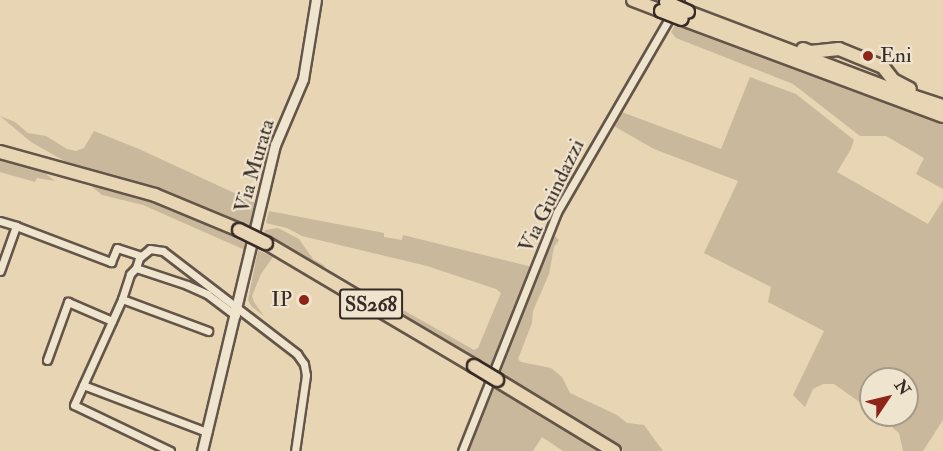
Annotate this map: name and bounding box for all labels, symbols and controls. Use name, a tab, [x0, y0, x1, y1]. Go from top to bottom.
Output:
place label: Eni	[880, 43, 912, 69]
marker: Eni	[861, 49, 875, 63]
street label: Via Murata	[230, 116, 280, 216]
street label: Via Guindazzi	[514, 135, 590, 257]
place label: IP	[271, 287, 292, 313]
road number: SS268	[338, 287, 404, 321]
marker: IP	[297, 293, 311, 307]
north arrow	[859, 367, 919, 427]
text: N	[890, 376, 914, 399]

